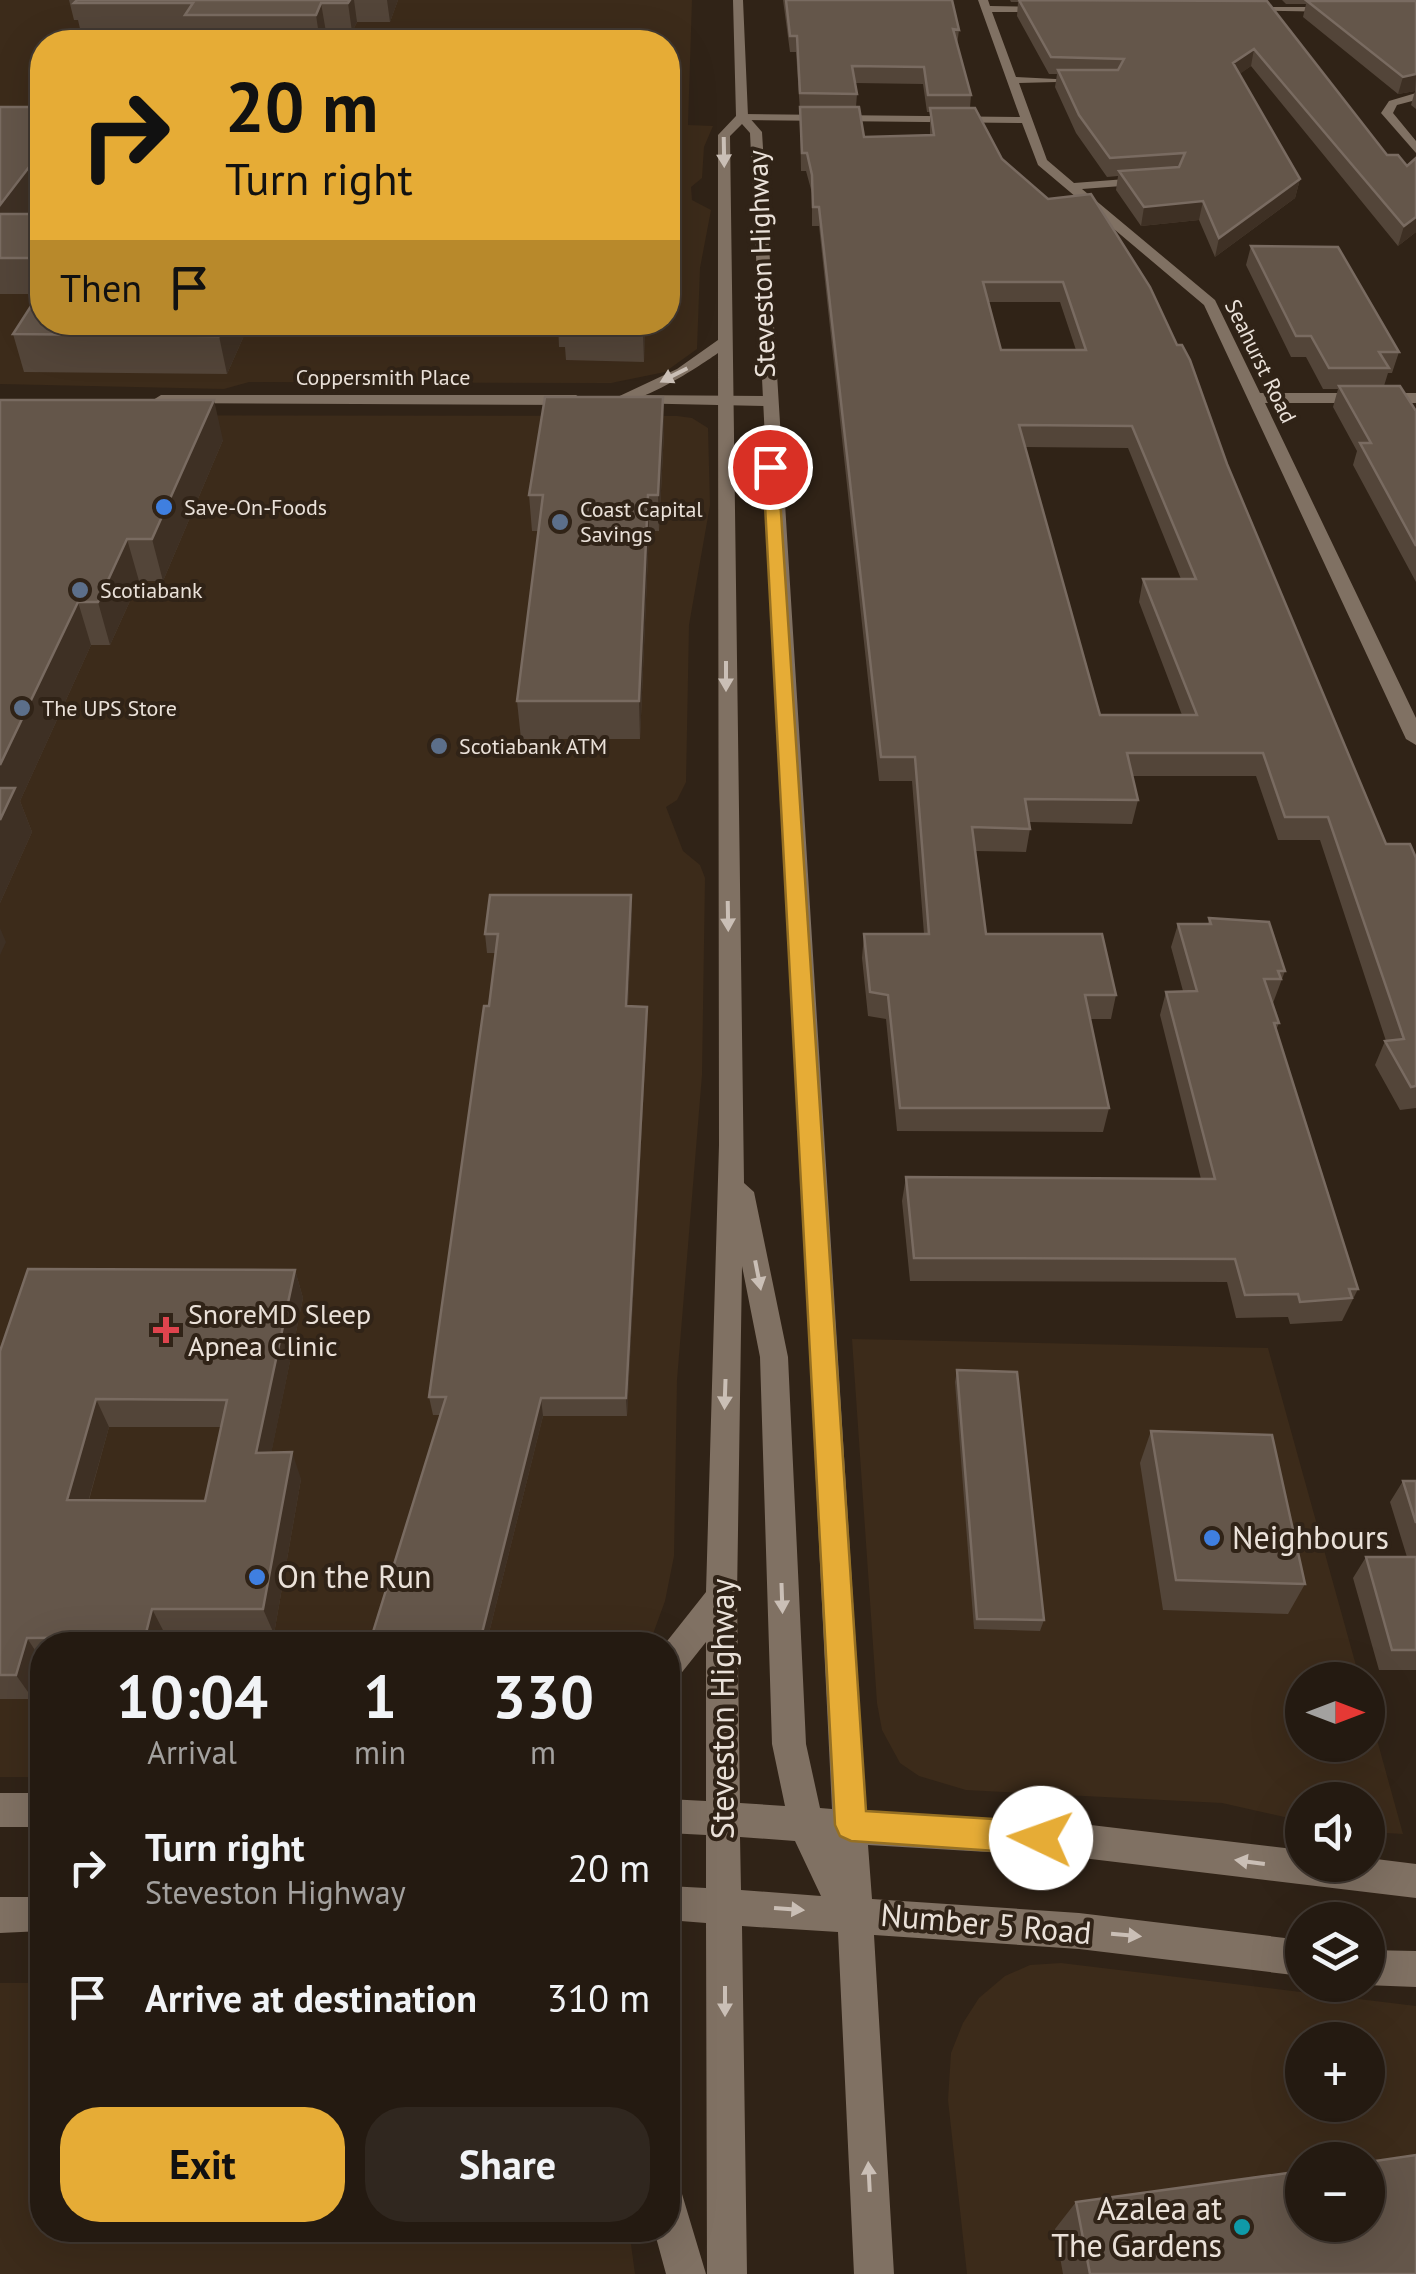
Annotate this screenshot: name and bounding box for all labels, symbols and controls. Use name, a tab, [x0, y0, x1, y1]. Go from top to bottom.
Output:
text: 20 m	[225, 61, 378, 151]
icon: right	[60, 70, 190, 200]
one-way arrow	[716, 136, 732, 168]
text: Turn right	[225, 149, 413, 207]
street label: Steveston Highway	[738, 149, 783, 379]
icon: arrive	[162, 260, 217, 315]
text: Then	[60, 263, 142, 312]
street label: Seahurst Road	[1219, 295, 1303, 427]
street label: Coppersmith Place	[296, 363, 470, 391]
one-way arrow	[659, 366, 688, 383]
pin	[728, 425, 813, 510]
icon: arrive	[743, 440, 798, 495]
place label: Save-On-Foods	[184, 493, 327, 521]
place label: Coast Capital Savings	[580, 495, 703, 548]
marker: Save-On-Foods	[153, 496, 175, 518]
marker: Coast Capital Savings	[549, 511, 571, 533]
place label: Scotiabank	[100, 576, 203, 604]
marker: Scotiabank	[69, 579, 91, 601]
one-way arrow	[718, 661, 734, 693]
place label: The UPS Store	[42, 694, 177, 722]
marker: The UPS Store	[11, 697, 33, 719]
place label: Scotiabank ATM	[459, 732, 607, 760]
marker: Scotiabank ATM	[428, 735, 450, 757]
one-way arrow	[720, 900, 736, 932]
one-way arrow	[750, 1259, 766, 1290]
place label: SnoreMD Sleep Apnea Clinic	[188, 1295, 371, 1364]
marker: SnoreMD Sleep Apnea Clinic	[153, 1317, 179, 1343]
one-way arrow	[716, 1378, 732, 1410]
place label: Neighbours	[1232, 1516, 1389, 1558]
marker: Neighbours	[1201, 1527, 1223, 1549]
place label: On the Run	[277, 1555, 432, 1597]
marker: On the Run	[246, 1566, 268, 1588]
street label: Steveston Highway	[701, 1579, 743, 1839]
one-way arrow	[775, 1582, 791, 1614]
text: 10:04	[116, 1657, 268, 1735]
text: 1	[363, 1657, 397, 1735]
text: 330	[492, 1657, 594, 1735]
north arrow	[1285, 1662, 1385, 1762]
map controls	[1285, 1662, 1385, 2242]
text: Arrival	[147, 1731, 237, 1773]
text: min	[354, 1731, 406, 1773]
text: m	[530, 1731, 556, 1773]
button: sound	[1285, 1782, 1385, 1882]
position arrow	[989, 1786, 1093, 1890]
text: Turn right	[145, 1822, 305, 1871]
icon: right	[60, 1840, 115, 1895]
text: 20 m	[568, 1843, 650, 1892]
one-way arrow	[1233, 1854, 1265, 1870]
text: Steveston Highway	[145, 1871, 406, 1913]
street label: Number 5 Road	[879, 1893, 1093, 1953]
one-way arrow	[774, 1901, 806, 1917]
button: layers	[1285, 1902, 1385, 2002]
one-way arrow	[1111, 1928, 1143, 1944]
icon: arrive	[60, 1970, 115, 2025]
text: Arrive at destination	[145, 1973, 477, 2022]
text: 310 m	[547, 1973, 650, 2022]
one-way arrow	[717, 1986, 733, 2018]
button: +	[1285, 2022, 1385, 2122]
button: Exit	[60, 2107, 345, 2222]
button: Share	[365, 2107, 650, 2222]
button: −	[1285, 2142, 1385, 2242]
one-way arrow	[861, 2160, 877, 2192]
place label: Azalea at The Gardens	[1051, 2187, 1222, 2266]
marker: Azalea at The Gardens	[1231, 2216, 1253, 2238]

